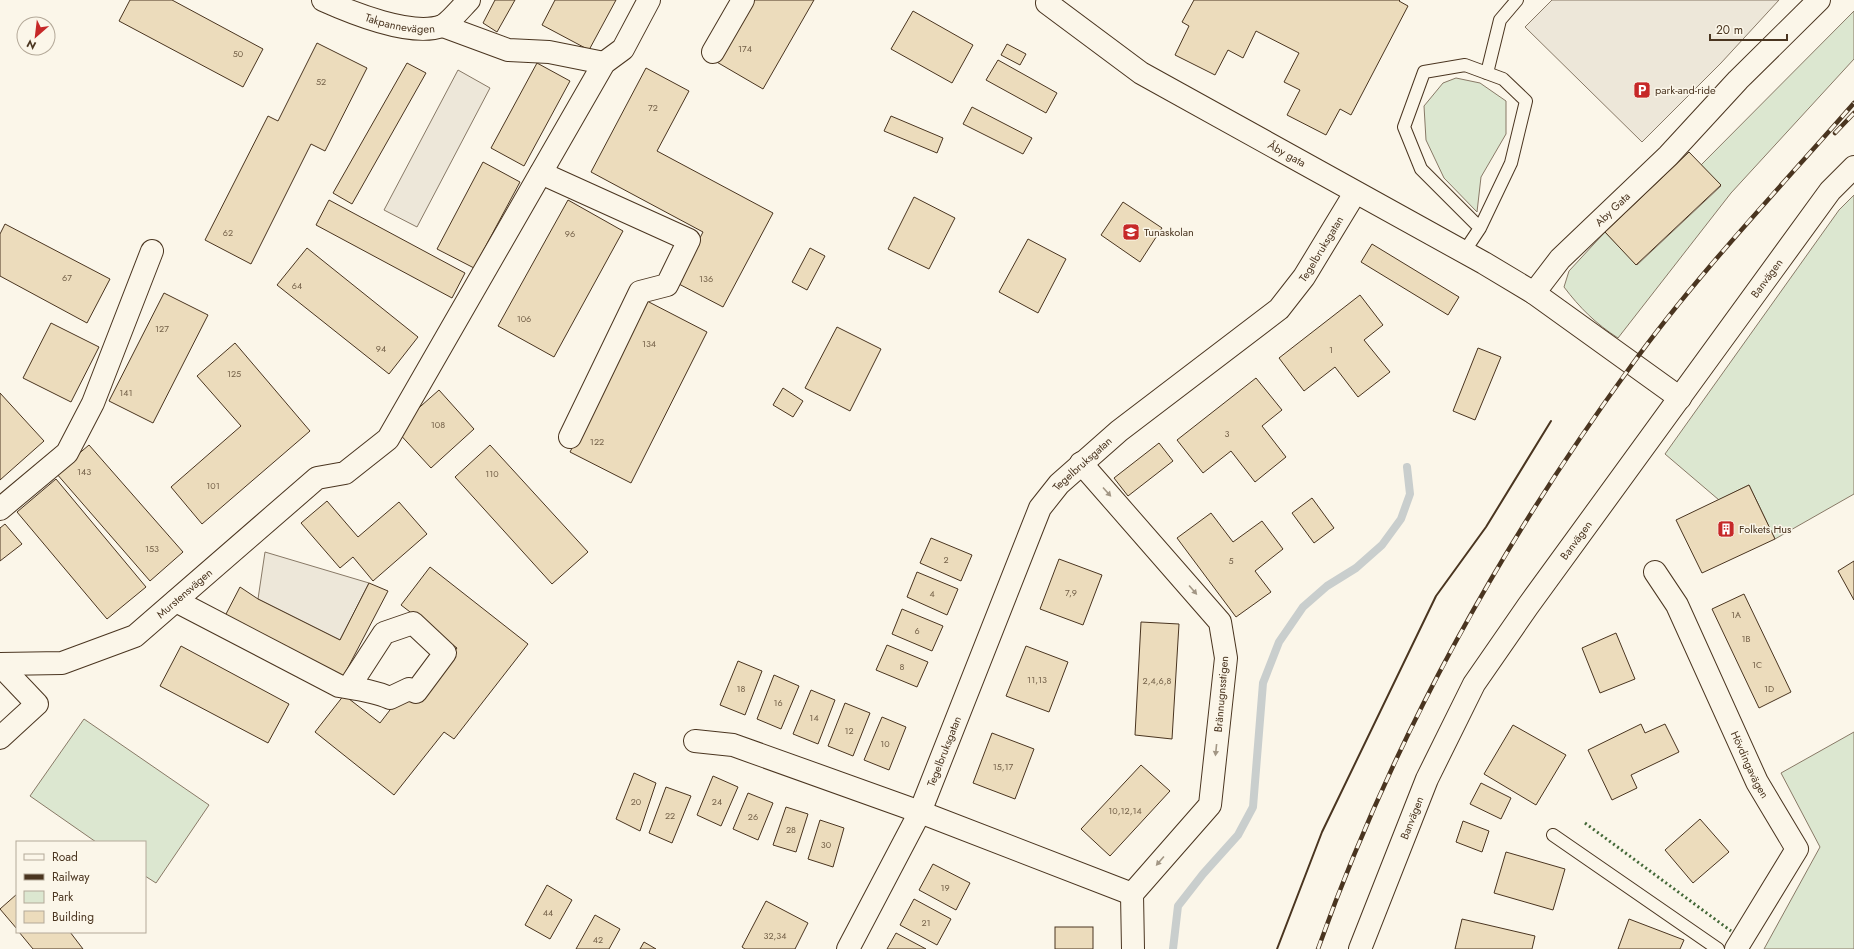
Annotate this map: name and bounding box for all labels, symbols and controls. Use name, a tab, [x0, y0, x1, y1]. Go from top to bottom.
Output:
street label: Takpannevägen	[363, 9, 436, 37]
north arrow	[16, 16, 56, 56]
scale bar	[1710, 16, 1787, 42]
text: 20 m	[1716, 21, 1743, 39]
text: N	[24, 36, 39, 54]
house number: 174	[738, 42, 752, 55]
house number: 50	[233, 47, 244, 60]
house number: 52	[316, 75, 326, 88]
parking icon: park-and-ride	[1632, 80, 1652, 100]
place label: park-and-ride	[1655, 82, 1716, 98]
house number: 72	[648, 101, 658, 114]
street label: Åby gata	[1265, 137, 1309, 171]
street label: Aby Gata	[1591, 188, 1634, 230]
street label: Tegelbruksgatan	[1295, 213, 1347, 285]
school or university icon: Tunaskolan	[1121, 222, 1141, 242]
place label: Tunaskolan	[1144, 224, 1194, 240]
house number: 62	[223, 226, 233, 239]
house number: 96	[565, 227, 575, 240]
street label: Banvägen	[1747, 255, 1786, 301]
house number: 67	[62, 271, 72, 284]
house number: 136	[699, 272, 713, 285]
house number: 64	[292, 279, 302, 292]
house number: 106	[517, 312, 531, 325]
house number: 127	[155, 322, 169, 335]
house number: 134	[642, 337, 656, 350]
house number: 94	[376, 342, 386, 355]
house number: 1	[1329, 343, 1333, 356]
house number: 125	[227, 367, 241, 380]
house number: 141	[119, 386, 133, 399]
house number: 108	[431, 418, 445, 431]
house number: 3	[1225, 427, 1230, 440]
street label: Tegelbruksgatan	[1049, 433, 1115, 494]
house number: 122	[590, 435, 604, 448]
house number: 143	[77, 465, 91, 478]
house number: 110	[485, 467, 499, 480]
house number: 101	[206, 479, 220, 492]
one-way arrow	[1102, 487, 1111, 498]
street label: Banvägen	[1556, 517, 1596, 563]
building icon: Folkets Hus	[1716, 519, 1736, 539]
place label: Folkets Hus	[1739, 521, 1792, 537]
house number: 153	[145, 542, 159, 555]
house number: 2	[943, 553, 949, 566]
house number: 5	[1228, 554, 1234, 567]
street label: Murstensvägen	[153, 565, 216, 622]
one-way arrow	[1188, 585, 1197, 595]
house number: 7,9	[1065, 586, 1077, 599]
house number: 4	[929, 587, 935, 600]
house number: 1A	[1731, 608, 1741, 621]
house number: 6	[914, 624, 920, 637]
house number: 1B	[1741, 632, 1751, 645]
street label: Brännugnsstigen	[1210, 655, 1232, 733]
house number: 1C	[1752, 658, 1762, 671]
house number: 8	[900, 660, 905, 673]
house number: 11,13	[1027, 673, 1047, 686]
house number: 2,4,6,8	[1143, 674, 1171, 687]
house number: 18	[737, 682, 746, 695]
house number: 1D	[1764, 682, 1774, 695]
house number: 16	[773, 696, 783, 709]
house number: 14	[809, 711, 819, 724]
street label: Tegelbruksgatan	[923, 714, 965, 789]
house number: 12	[844, 724, 854, 737]
street label: Hövdingavägen	[1727, 728, 1773, 801]
house number: 10	[880, 737, 890, 750]
one-way arrow	[1213, 744, 1219, 757]
house number: 15,17	[993, 760, 1014, 773]
street label: Banvägen	[1396, 794, 1427, 842]
house number: 20	[631, 795, 642, 808]
house number: 24	[712, 795, 722, 808]
house number: 10,12,14	[1108, 804, 1142, 817]
house number: 22	[665, 809, 675, 822]
house number: 26	[748, 810, 758, 823]
house number: 28	[786, 823, 796, 836]
house number: 30	[821, 838, 832, 851]
legend	[16, 841, 146, 933]
text: Road	[52, 848, 78, 866]
one-way arrow	[1156, 856, 1165, 867]
text: Railway	[52, 868, 90, 886]
house number: 19	[940, 881, 950, 894]
text: Park	[52, 888, 74, 906]
house number: 44	[543, 906, 553, 919]
text: Building	[52, 908, 94, 926]
house number: 21	[921, 916, 931, 929]
house number: 32,34	[764, 929, 786, 942]
house number: 42	[593, 933, 603, 946]

